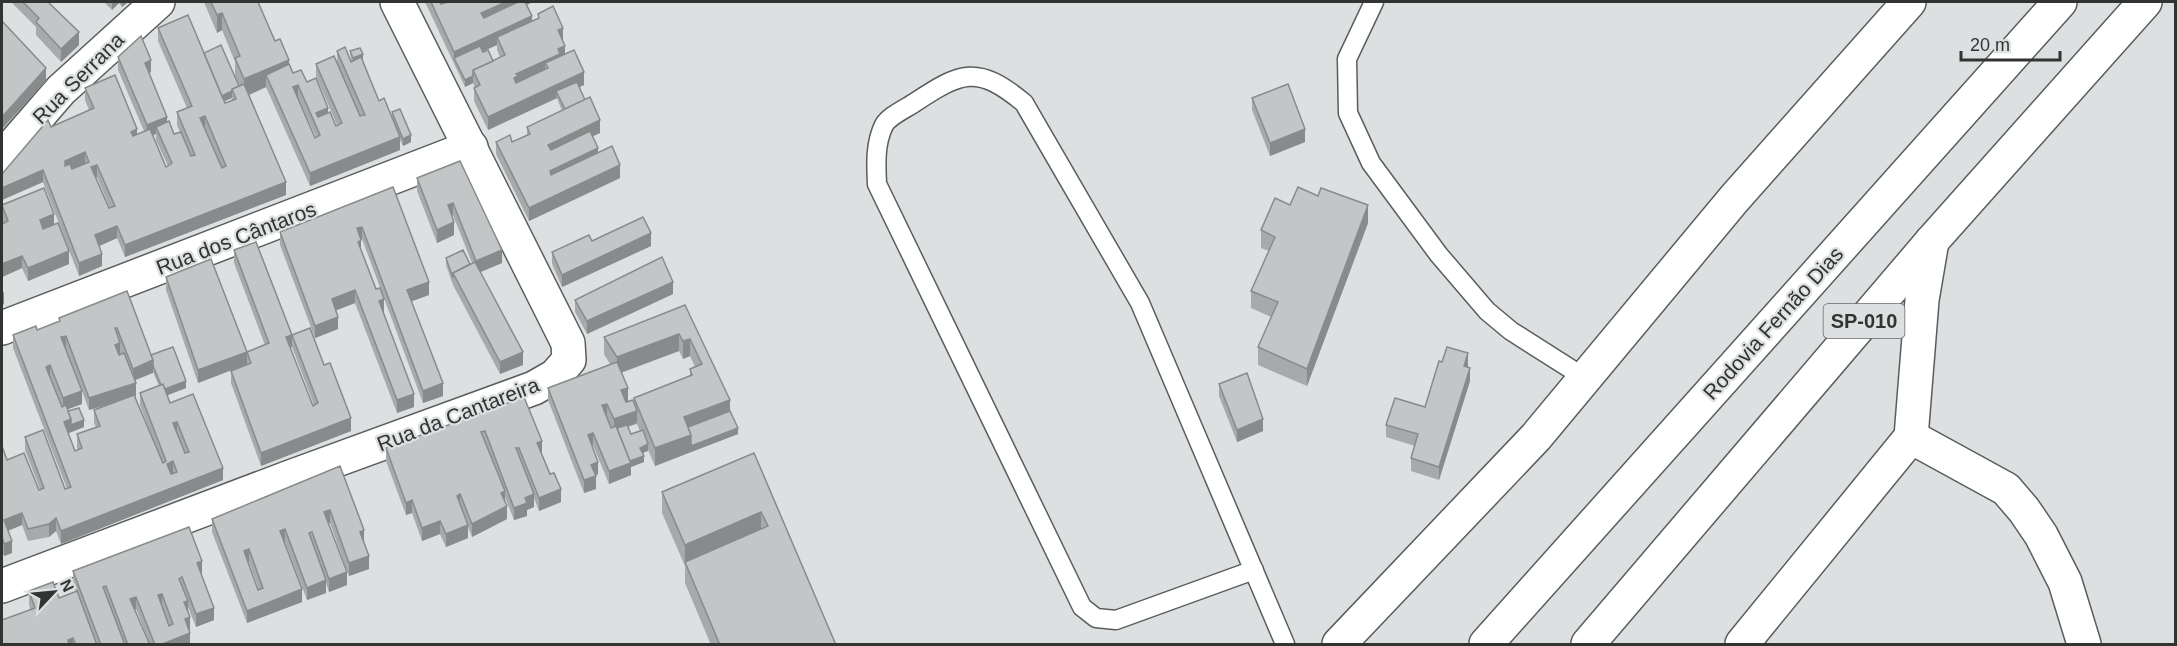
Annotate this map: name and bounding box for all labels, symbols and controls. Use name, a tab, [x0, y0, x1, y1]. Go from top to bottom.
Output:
scale bar	[1961, 24, 2060, 62]
street label: Rua Serrana	[28, 28, 128, 128]
text: 20 m	[1970, 35, 2010, 55]
street label: Rua dos Cântaros	[153, 197, 319, 279]
street label: Rodovia Fernão Dias	[1698, 242, 1848, 404]
road number: SP-010	[1824, 304, 1904, 338]
street label: Rua da Cantareira	[374, 372, 543, 455]
north arrow	[24, 562, 84, 622]
text: N	[57, 577, 77, 595]

